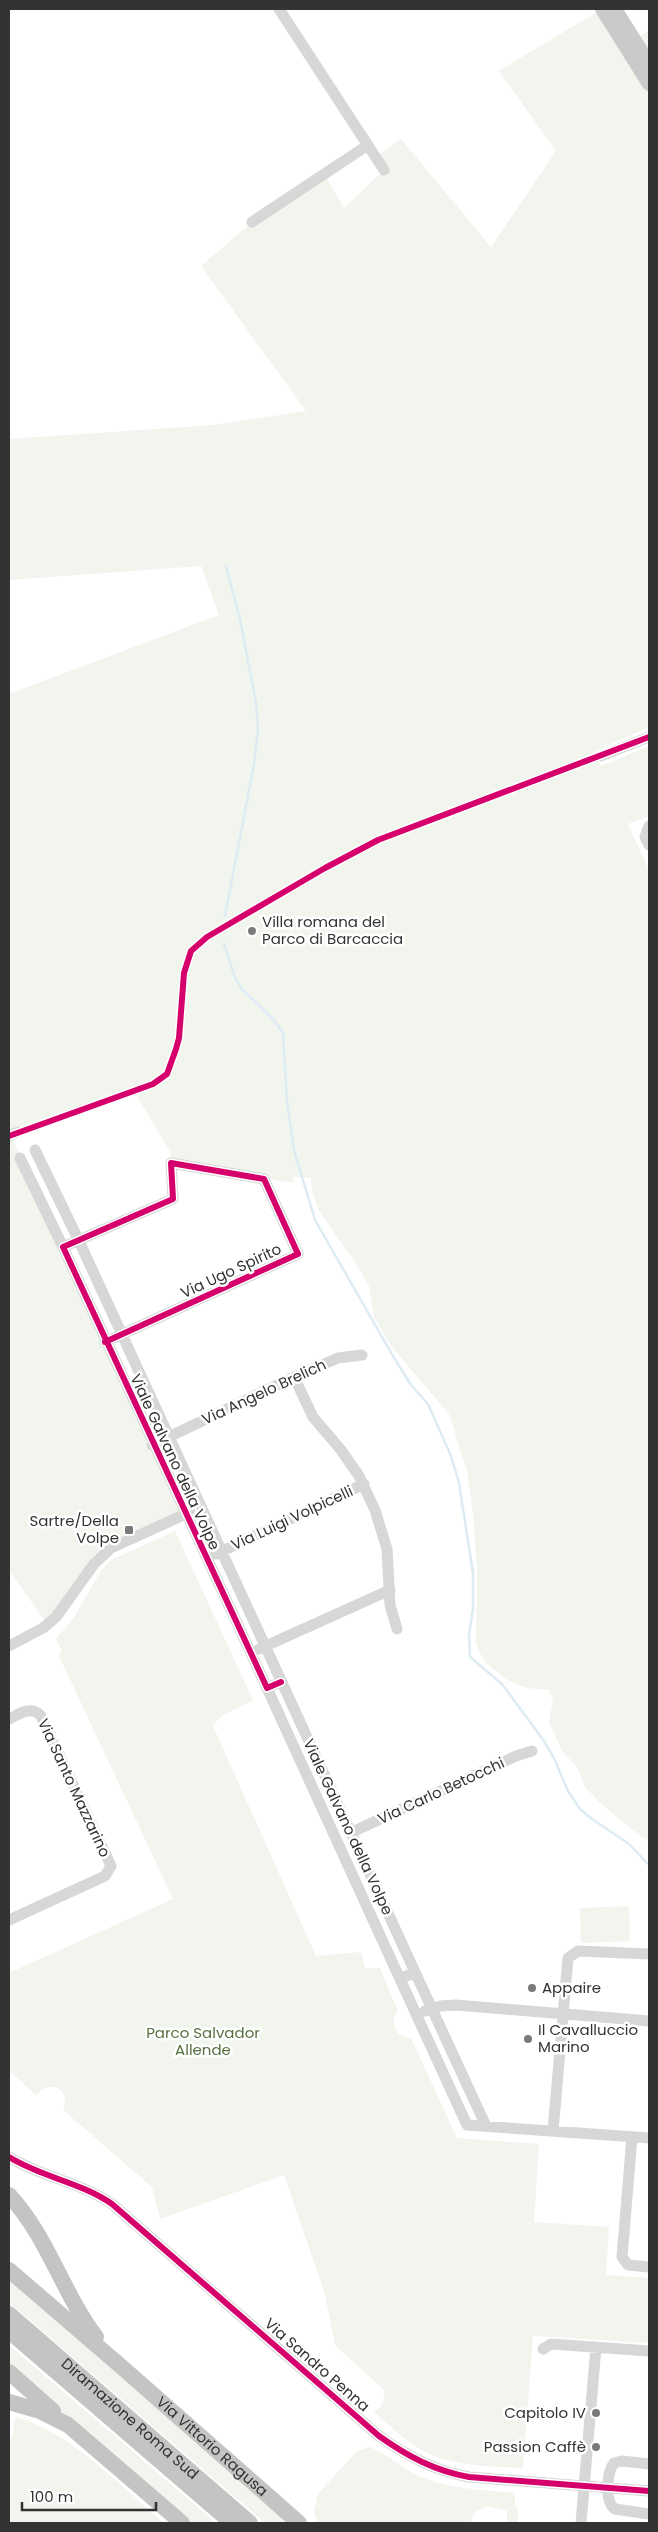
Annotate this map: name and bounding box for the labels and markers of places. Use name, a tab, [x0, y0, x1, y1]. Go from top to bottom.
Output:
place label: Villa romana del Parco di Barcaccia	[262, 911, 403, 949]
marker: Villa romana del Parco di Barcaccia	[246, 925, 258, 937]
place label: Sartre/Della Volpe	[30, 1510, 119, 1548]
marker: Sartre/Della Volpe	[123, 1524, 135, 1536]
place label: Appaire	[542, 1977, 601, 1998]
marker: Appaire	[526, 1982, 538, 1994]
place label: Il Cavalluccio Marino	[538, 2019, 638, 2057]
marker: Il Cavalluccio Marino	[522, 2033, 534, 2045]
place label: Capitolo IV	[504, 2402, 586, 2423]
marker: Capitolo IV	[590, 2407, 602, 2419]
place label: Passion Caffè	[484, 2436, 586, 2457]
marker: Passion Caffè	[590, 2441, 602, 2453]

